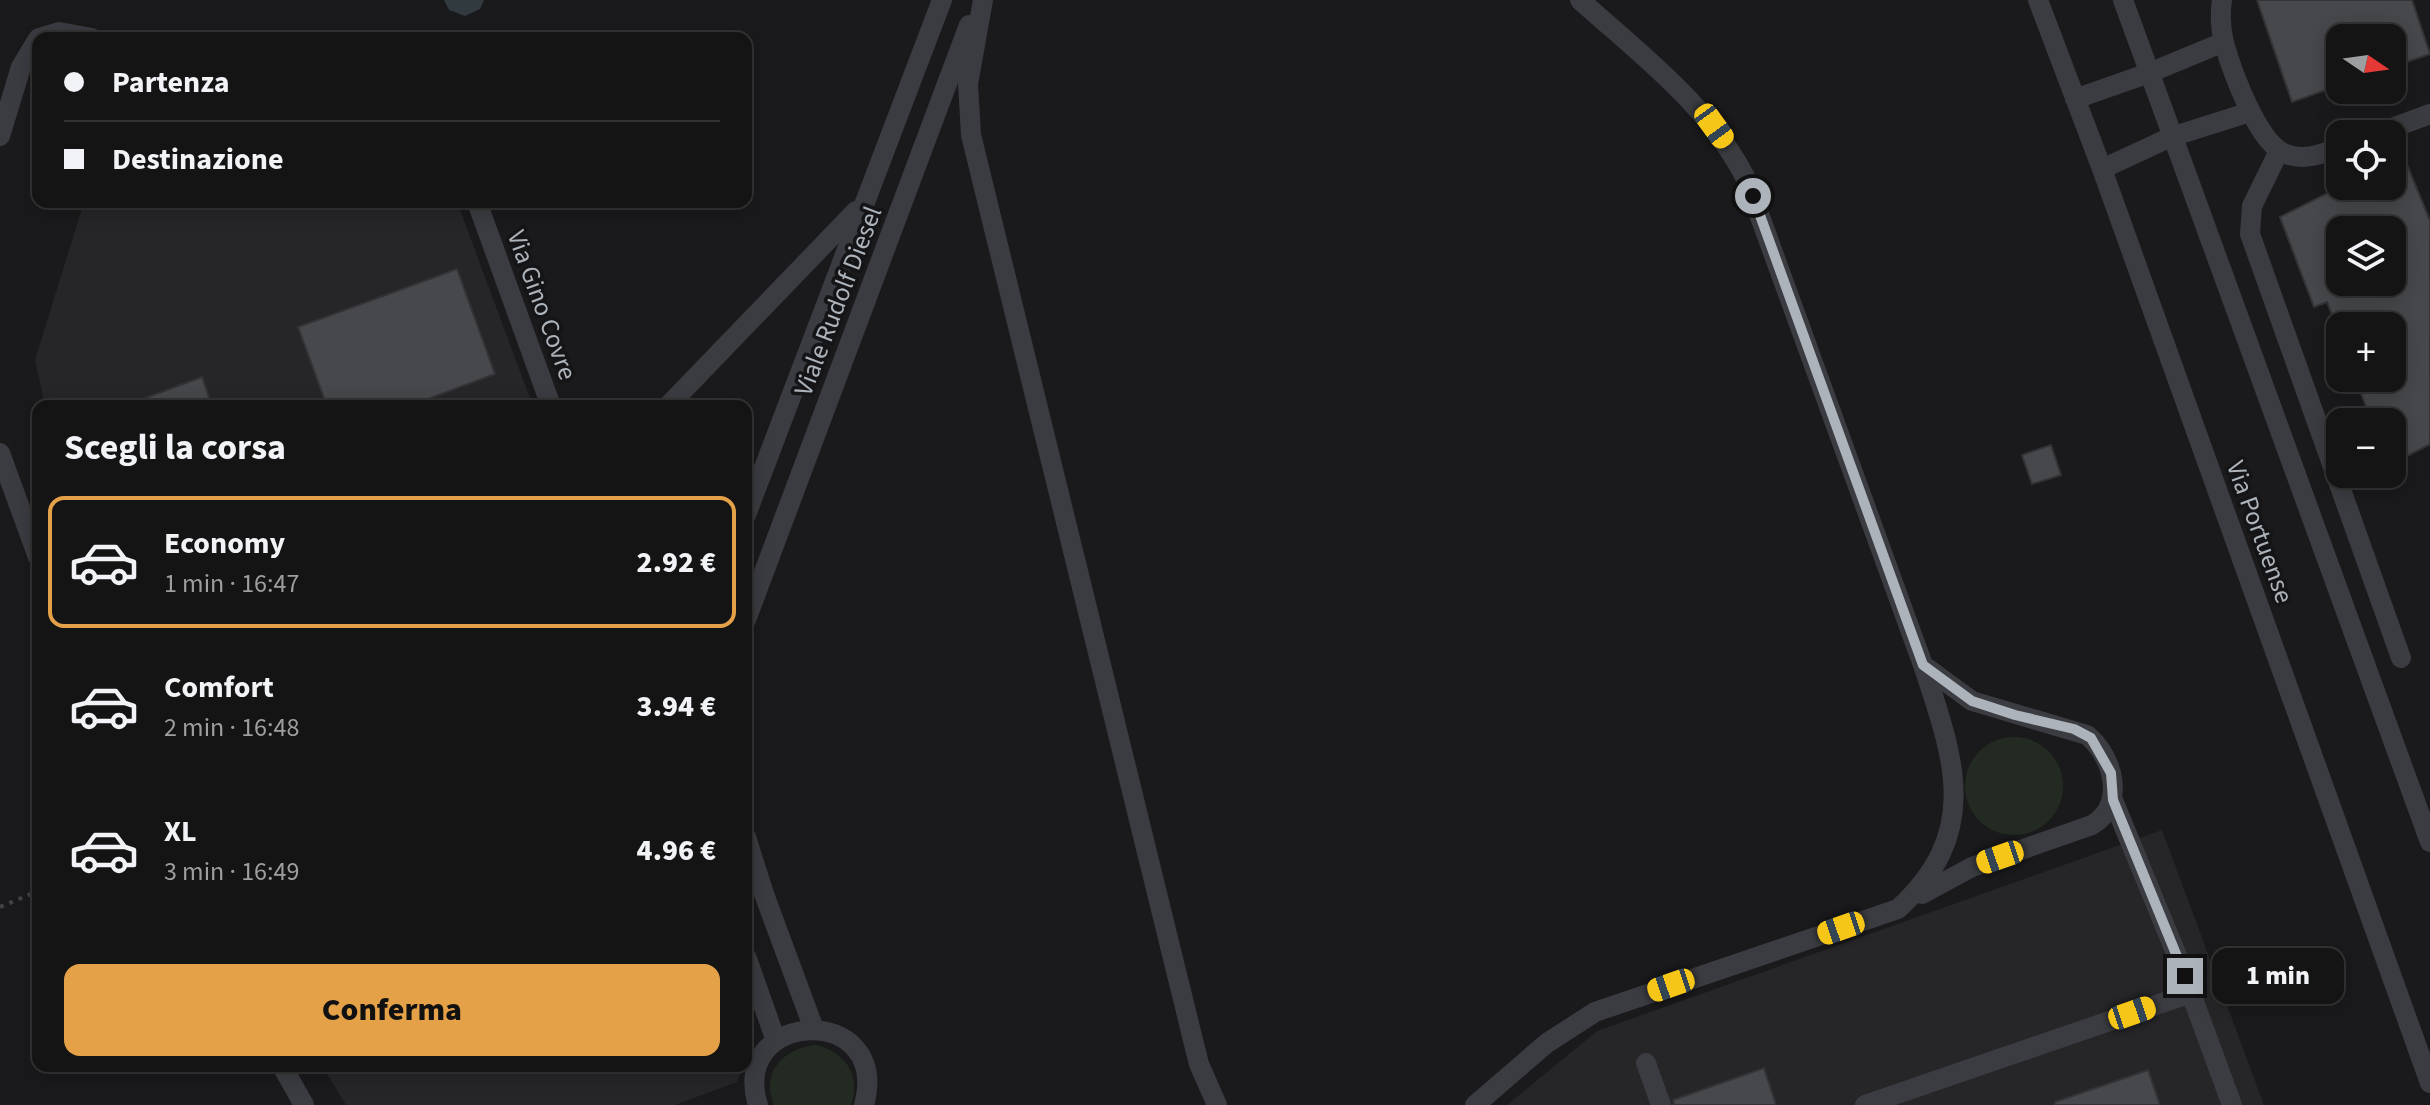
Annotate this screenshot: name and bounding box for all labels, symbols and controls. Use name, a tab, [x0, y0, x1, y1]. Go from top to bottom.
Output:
north arrow	[2326, 24, 2406, 104]
map controls	[2326, 24, 2406, 488]
text: Partenza	[112, 61, 229, 104]
car	[1690, 100, 1738, 152]
button: locate	[2326, 120, 2406, 200]
text: Destinazione	[112, 138, 283, 181]
route start	[1735, 178, 1771, 214]
street label: Viale Rudolf Diesel	[785, 201, 891, 401]
button: layers	[2326, 216, 2406, 296]
street label: Via Gino Covre	[498, 225, 586, 385]
button: +	[2326, 312, 2406, 392]
button: −	[2326, 408, 2406, 488]
text: Scegli la corsa	[64, 422, 286, 473]
street label: Via Portuense	[2217, 456, 2303, 608]
text: Economy	[164, 522, 285, 565]
icon: car	[68, 526, 140, 598]
text: 2.92 €	[637, 541, 716, 584]
text: 1 min · 16:47	[164, 565, 299, 602]
text: Comfort	[164, 666, 274, 709]
icon: car	[68, 670, 140, 742]
text: 3.94 €	[637, 685, 716, 728]
text: 2 min · 16:48	[164, 709, 299, 746]
text: XL	[164, 810, 197, 853]
icon: car	[68, 814, 140, 886]
text: 4.96 €	[637, 829, 716, 872]
car	[1973, 838, 2027, 876]
text: 3 min · 16:49	[164, 853, 299, 890]
car	[1814, 909, 1868, 947]
callout: 1 min	[2213, 948, 2345, 1004]
text: 1 min	[2246, 957, 2310, 994]
route end	[2167, 958, 2203, 994]
button: Conferma	[64, 964, 720, 1056]
car	[1644, 966, 1698, 1004]
car	[2105, 994, 2159, 1032]

